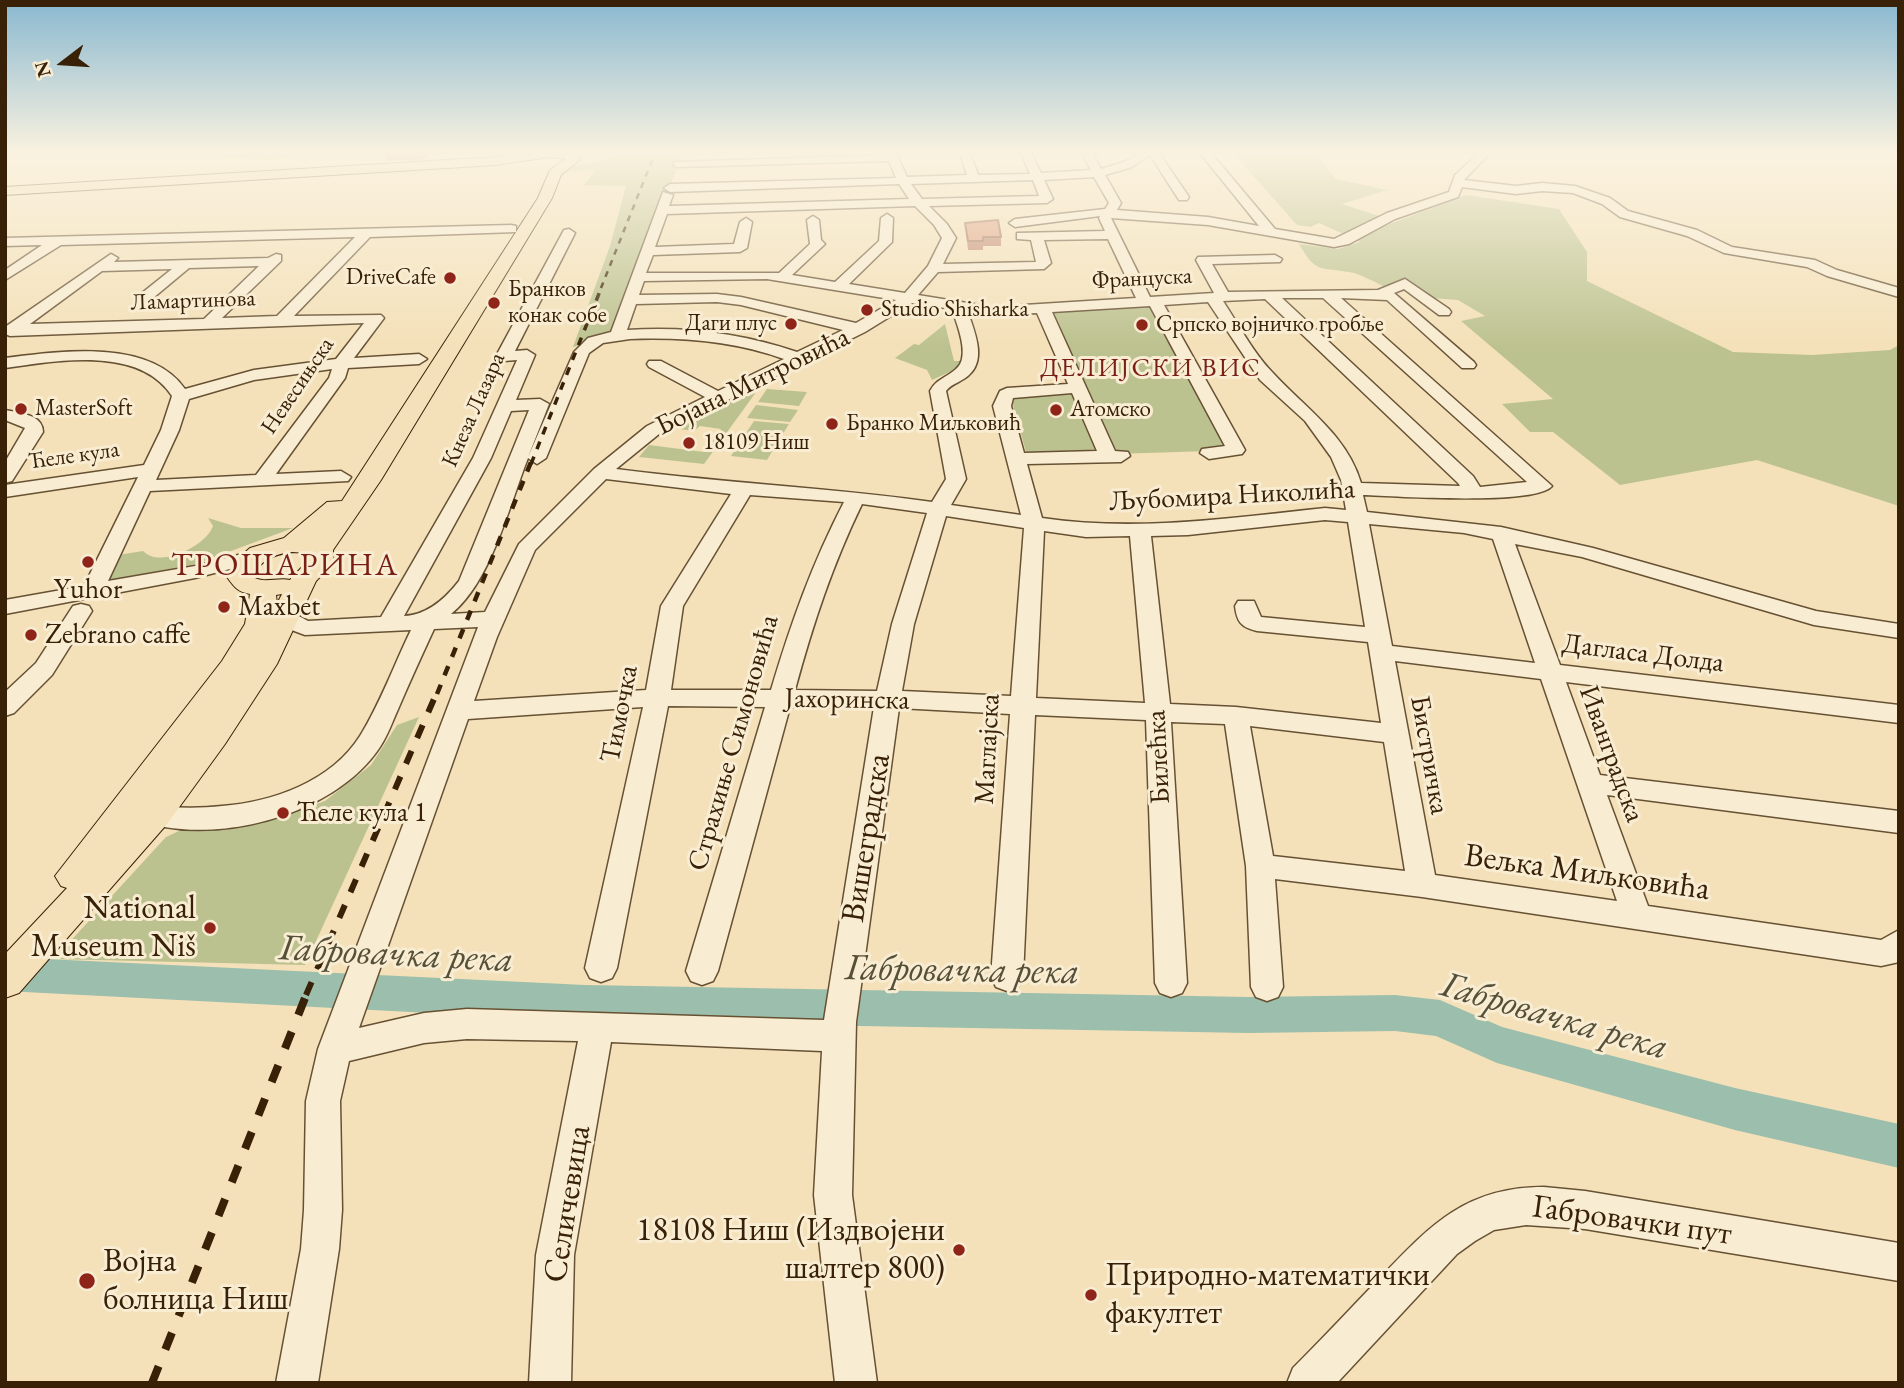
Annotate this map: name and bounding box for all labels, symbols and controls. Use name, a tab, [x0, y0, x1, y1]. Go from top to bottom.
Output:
north arrow	[28, 28, 98, 98]
text: N	[28, 58, 57, 80]
street label: Француска	[1091, 263, 1193, 295]
place label: DriveCafe	[346, 264, 436, 292]
marker: DriveCafe	[442, 270, 458, 286]
place label: Бранков конак собе	[508, 276, 607, 330]
street label: Ламартинова	[130, 285, 256, 317]
marker: Бранков конак собе	[486, 295, 502, 311]
place label: Studio Shisharka	[881, 296, 1029, 324]
marker: Studio Shisharka	[859, 302, 875, 318]
place label: Даги плус	[685, 310, 777, 338]
place label: Српско војничко гробље	[1156, 311, 1384, 339]
marker: Даги плус	[783, 316, 799, 332]
marker: Српско војничко гробље	[1134, 317, 1150, 333]
street label: Бојана Митровића	[651, 321, 855, 443]
street label: Невесињска	[256, 332, 340, 440]
street label: Кнеза Лазара	[436, 348, 512, 472]
district label: ДЕЛИЈСКИ ВИС	[1042, 353, 1260, 385]
place label: MasterSoft	[35, 395, 132, 423]
place label: Атомско	[1070, 396, 1151, 424]
marker: MasterSoft	[13, 401, 29, 417]
marker: Атомско	[1048, 402, 1064, 418]
place label: Бранко Миљковић	[846, 410, 1021, 438]
marker: Бранко Миљковић	[824, 416, 840, 432]
place label: 18109 Ниш	[703, 429, 809, 457]
marker: 18109 Ниш	[681, 435, 697, 451]
street label: Ћеле кула	[27, 436, 121, 476]
street label: Љубомира Николића	[1108, 473, 1356, 519]
district label: ТРОШАРИНА	[172, 547, 398, 585]
marker: Yuhor	[80, 554, 96, 570]
place label: Yuhor	[54, 573, 122, 607]
place label: Maxbet	[238, 590, 320, 624]
marker: Maxbet	[216, 599, 232, 615]
street label: Страхиње Симоновића	[681, 611, 787, 875]
place label: Zebrano caffe	[45, 618, 190, 652]
marker: Zebrano caffe	[23, 627, 39, 643]
street label: Дагласа Долда	[1560, 627, 1726, 681]
street label: Тимочка	[594, 662, 646, 766]
street label: Иванградска	[1571, 681, 1651, 827]
street label: Јахоринска	[784, 682, 910, 718]
street label: Маглајска	[968, 693, 1008, 805]
street label: Бистричка	[1402, 693, 1456, 817]
street label: Билећка	[1140, 709, 1178, 805]
street label: Вишеградска	[834, 751, 900, 925]
place label: Ћеле кула 1	[297, 796, 427, 830]
marker: Ћеле кула 1	[275, 805, 291, 821]
street label: Вељка Миљковића	[1462, 836, 1712, 910]
place label: National Museum Niš	[31, 889, 196, 967]
marker: National Museum Niš	[202, 920, 218, 936]
water label: Габровачка река	[278, 927, 514, 983]
water label: Габровачка река	[844, 947, 1080, 995]
water label: Габровачка река	[1435, 963, 1673, 1071]
street label: Селичевица	[536, 1122, 600, 1286]
street label: Габровачки пут	[1530, 1187, 1734, 1255]
place label: 18108 Ниш (Издвојени шалтер 800)	[636, 1211, 945, 1289]
place label: Војна болница Ниш	[103, 1242, 288, 1320]
marker: 18108 Ниш (Издвојени шалтер 800)	[951, 1242, 967, 1258]
place label: Природно-математички факултет	[1105, 1256, 1430, 1334]
marker: Војна болница Ниш	[77, 1271, 97, 1291]
marker: Природно-математички факултет	[1083, 1287, 1099, 1303]

